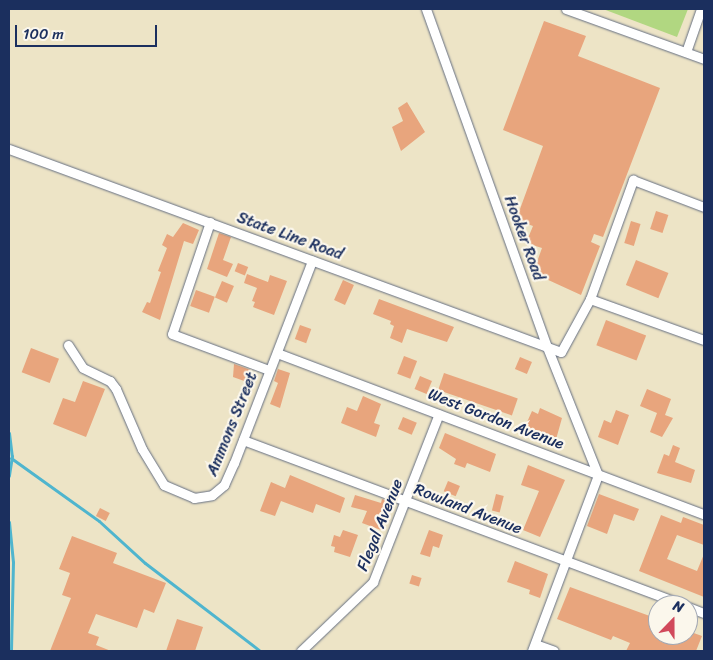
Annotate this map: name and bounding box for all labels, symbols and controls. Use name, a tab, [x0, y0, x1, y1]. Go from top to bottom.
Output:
scale bar	[18, 15, 160, 47]
text: 100 m	[23, 21, 64, 47]
street label: Hooker Road	[500, 193, 548, 283]
street label: State Line Road	[234, 208, 346, 264]
street label: Ammons Street	[203, 369, 261, 479]
street label: West Gordon Avenue	[425, 384, 567, 454]
street label: Flegal Avenue	[353, 476, 407, 574]
street label: Rowland Avenue	[411, 480, 525, 538]
text: N	[669, 593, 688, 620]
north arrow	[648, 595, 698, 645]

